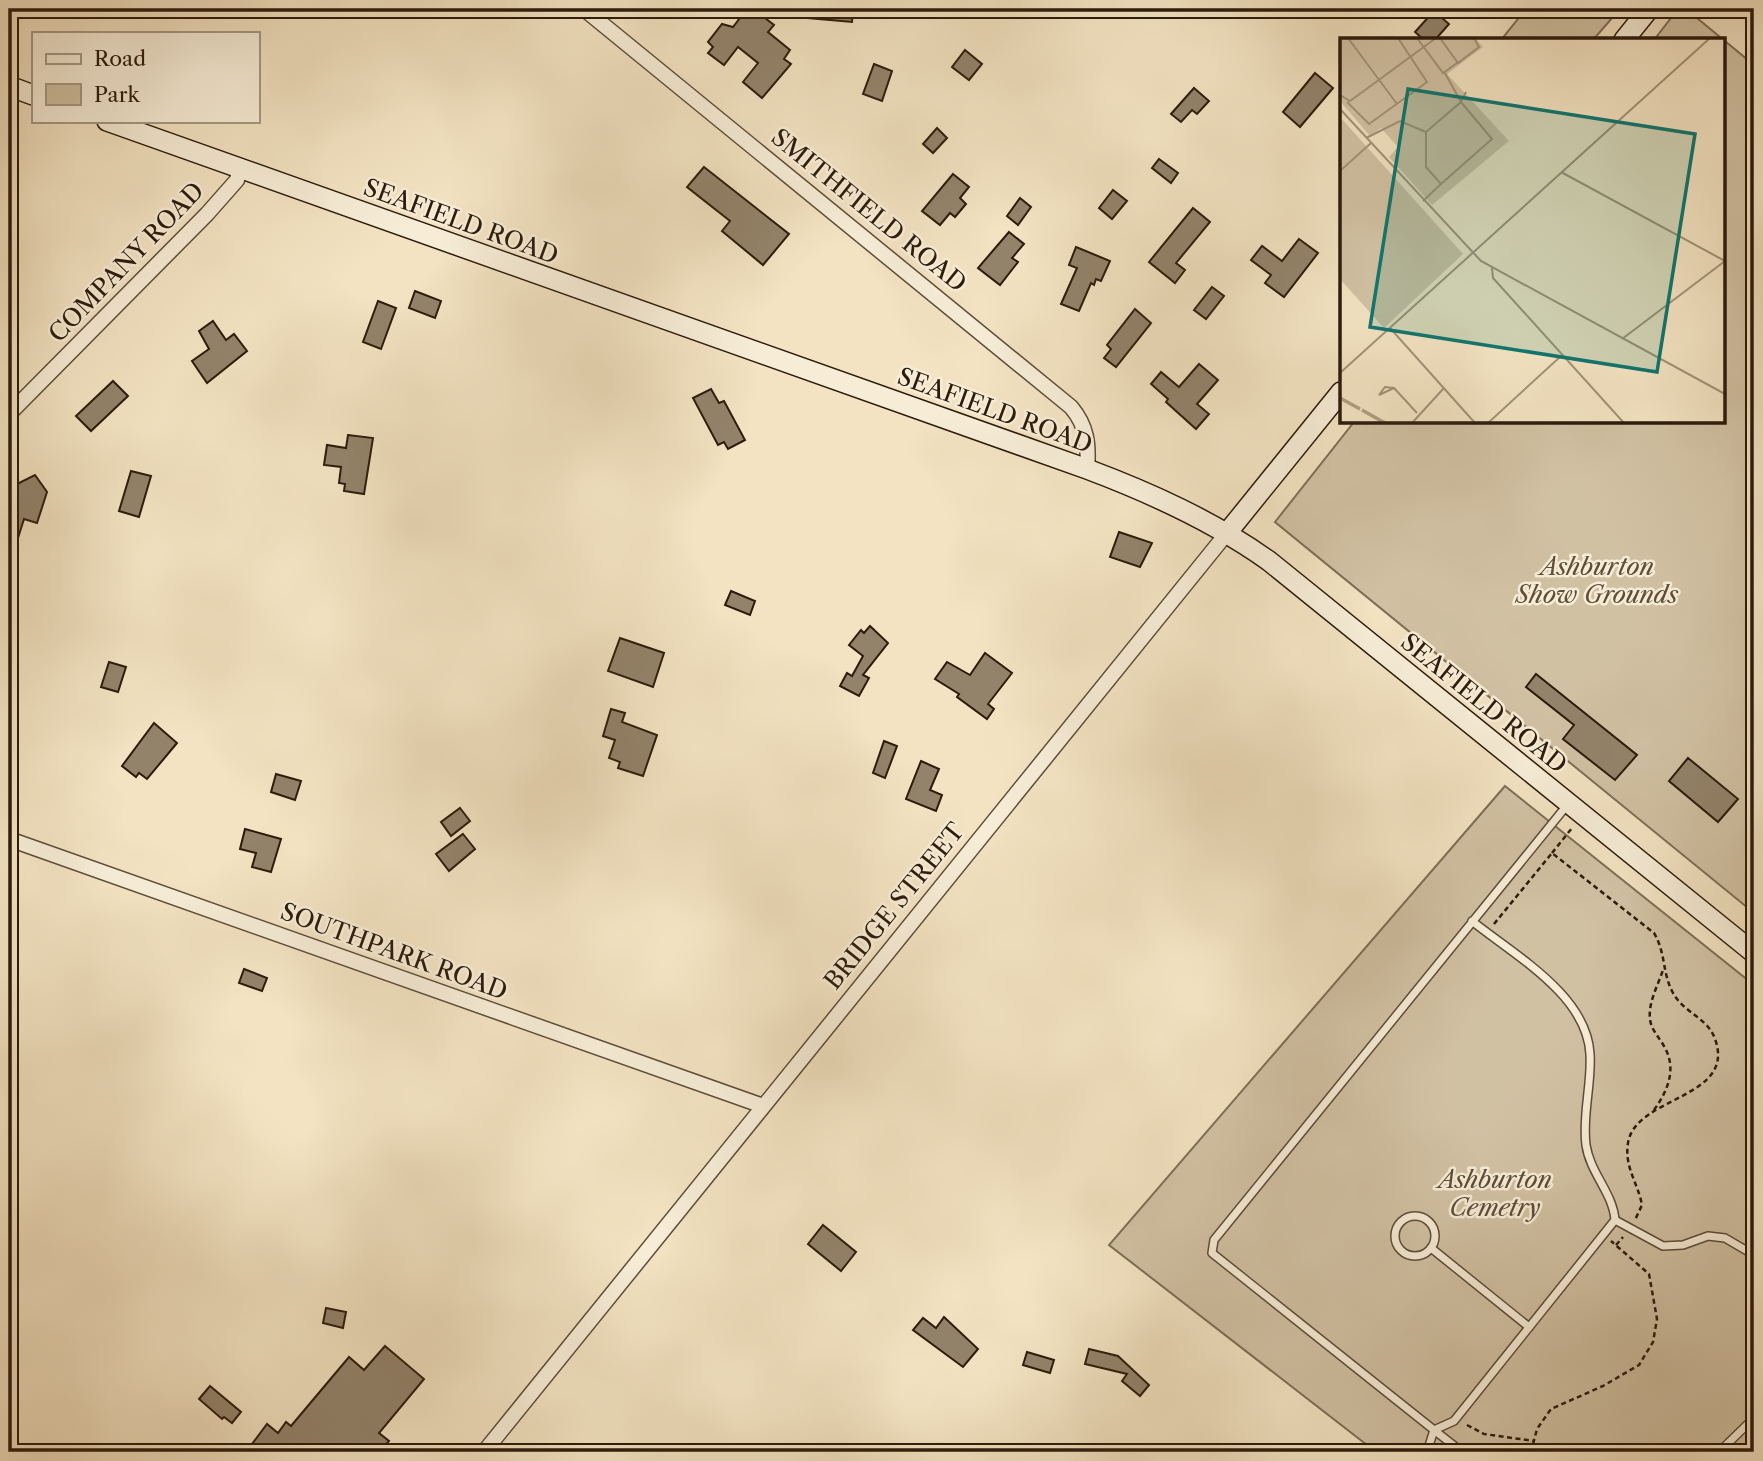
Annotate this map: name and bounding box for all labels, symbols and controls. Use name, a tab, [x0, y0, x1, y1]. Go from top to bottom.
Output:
legend	[32, 32, 259, 122]
inset map	[1340, 38, 1724, 424]
text: Road	[94, 46, 146, 71]
text: Park	[94, 82, 140, 107]
street label: SMITHFIELD ROAD	[766, 122, 972, 298]
street label: SEAFIELD ROAD	[360, 172, 562, 270]
street label: COMPANY ROAD	[42, 176, 210, 348]
street label: SEAFIELD ROAD	[894, 361, 1096, 459]
park label: Ashburton Show Grounds	[1514, 552, 1679, 609]
street label: SEAFIELD ROAD	[1395, 627, 1573, 779]
street label: BRIDGE STREET	[818, 817, 970, 995]
street label: SOUTHPARK ROAD	[277, 896, 511, 1006]
park label: Ashburton Cemetry	[1434, 1165, 1552, 1222]

